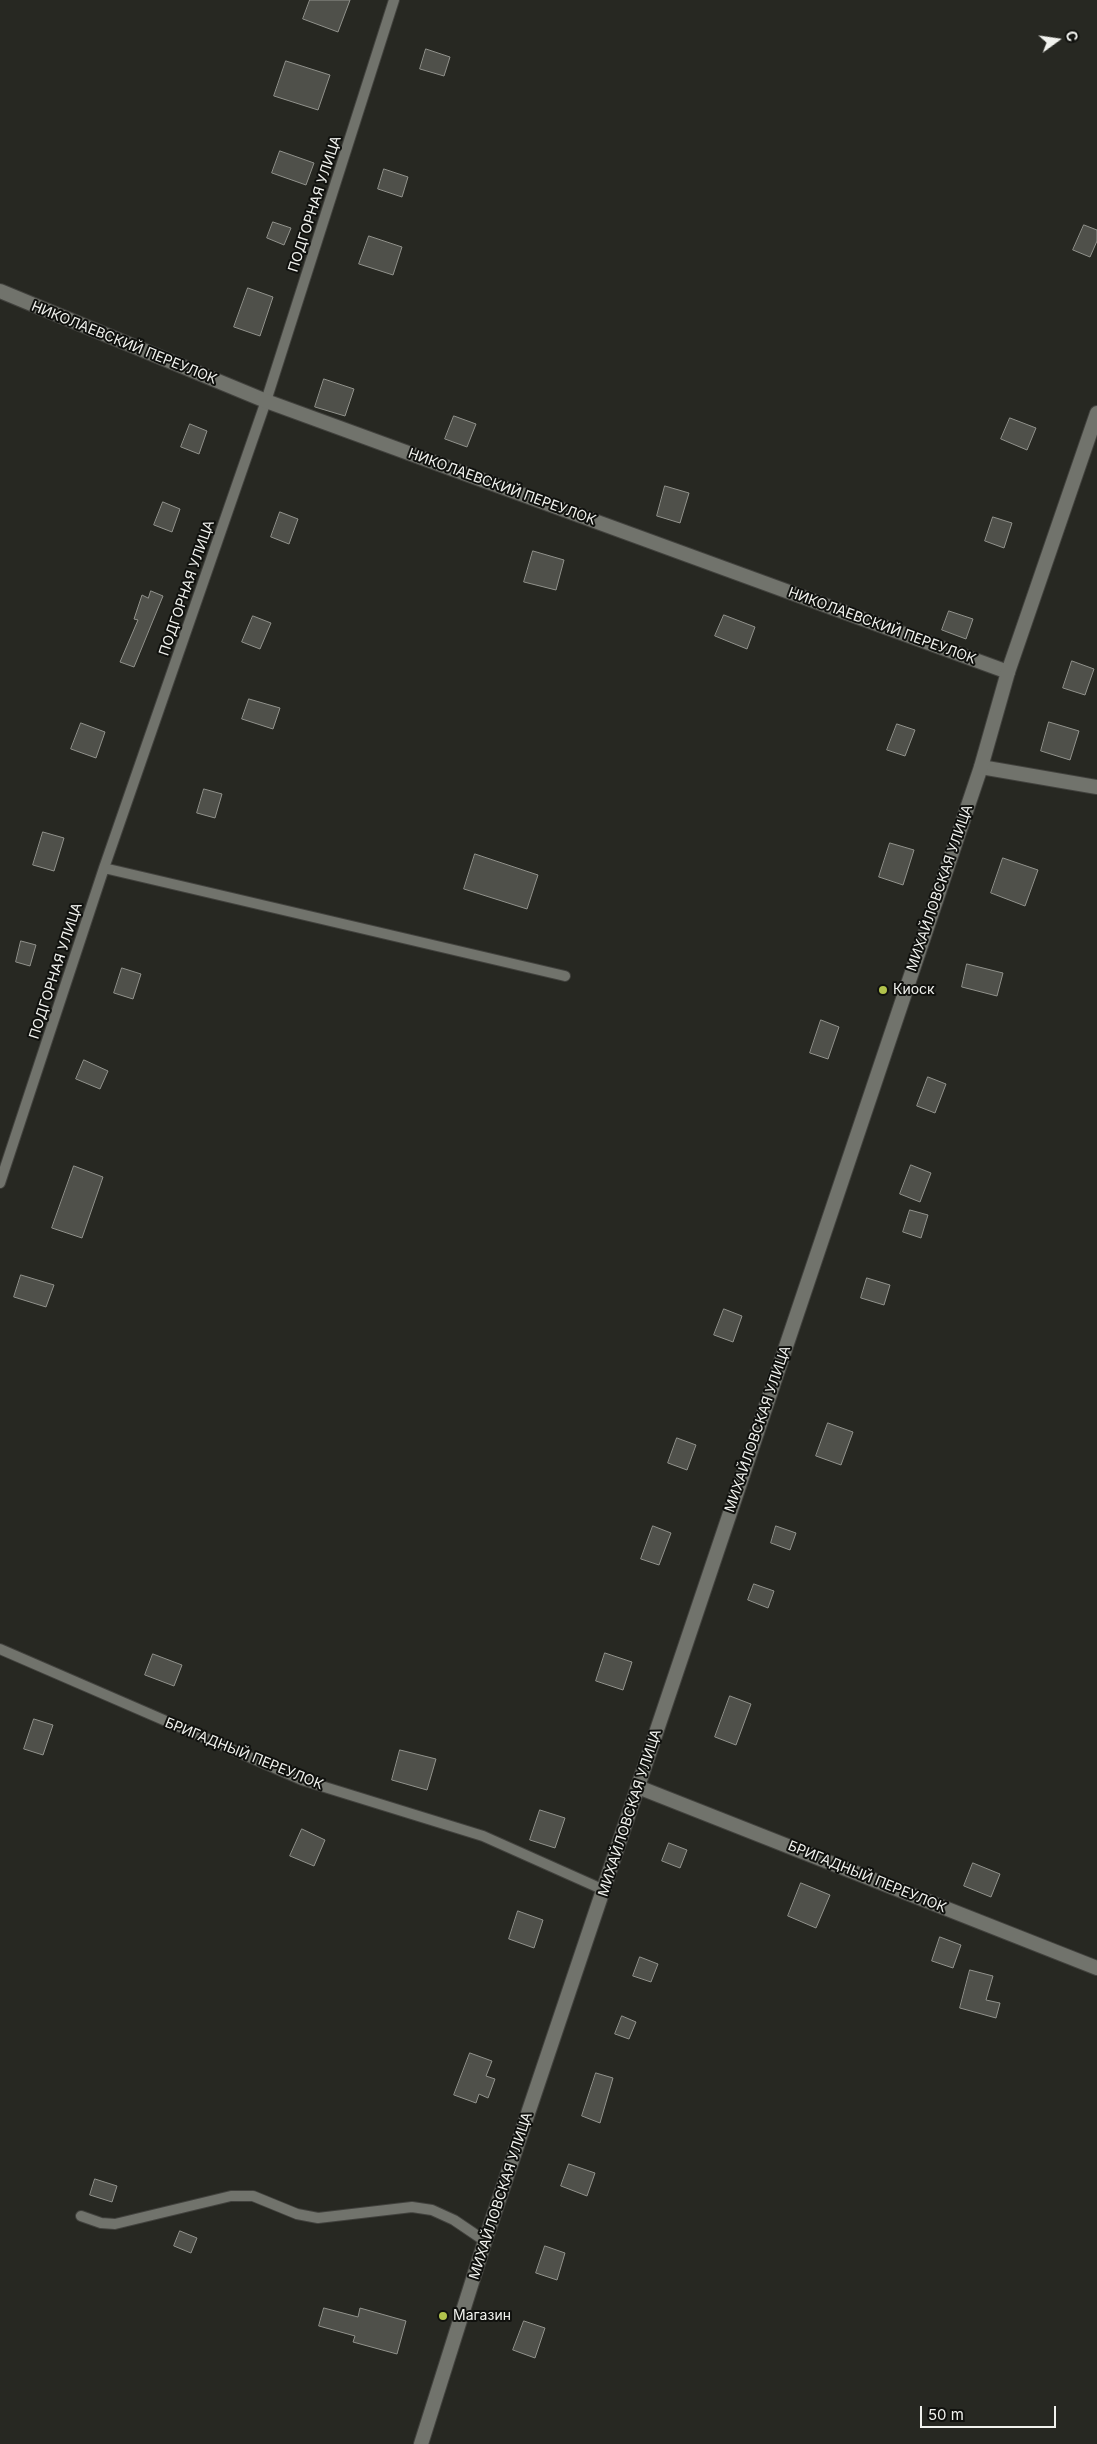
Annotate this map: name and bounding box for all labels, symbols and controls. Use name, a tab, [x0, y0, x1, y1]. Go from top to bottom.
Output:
north arrow	[1032, 15, 1082, 65]
text: С	[1063, 29, 1082, 43]
street label: ПОДГОРНАЯ УЛИЦА	[285, 134, 345, 274]
street label: НИКОЛАЕВСКИЙ ПЕРЕУЛОК	[29, 298, 219, 388]
street label: НИКОЛАЕВСКИЙ ПЕРЕУЛОК	[406, 445, 598, 529]
street label: ПОДГОРНАЯ УЛИЦА	[156, 518, 218, 658]
street label: НИКОЛАЕВСКИЙ ПЕРЕУЛОК	[786, 584, 978, 668]
street label: МИХАЙЛОВСКАЯ УЛИЦА	[904, 802, 976, 974]
street label: ПОДГОРНАЯ УЛИЦА	[26, 901, 86, 1041]
place label: Киоск	[893, 982, 935, 998]
marker: Киоск	[877, 984, 889, 996]
street label: МИХАЙЛОВСКАЯ УЛИЦА	[722, 1343, 794, 1515]
street label: БРИГАДНЫЙ ПЕРЕУЛОК	[162, 1714, 326, 1794]
street label: МИХАЙЛОВСКАЯ УЛИЦА	[595, 1727, 665, 1899]
street label: БРИГАДНЫЙ ПЕРЕУЛОК	[785, 1837, 949, 1917]
street label: МИХАЙЛОВСКАЯ УЛИЦА	[466, 2110, 536, 2282]
place label: Магазин	[453, 2308, 511, 2324]
marker: Магазин	[437, 2310, 449, 2322]
scale bar	[922, 2396, 1058, 2428]
text: 50 m	[928, 2405, 964, 2424]

